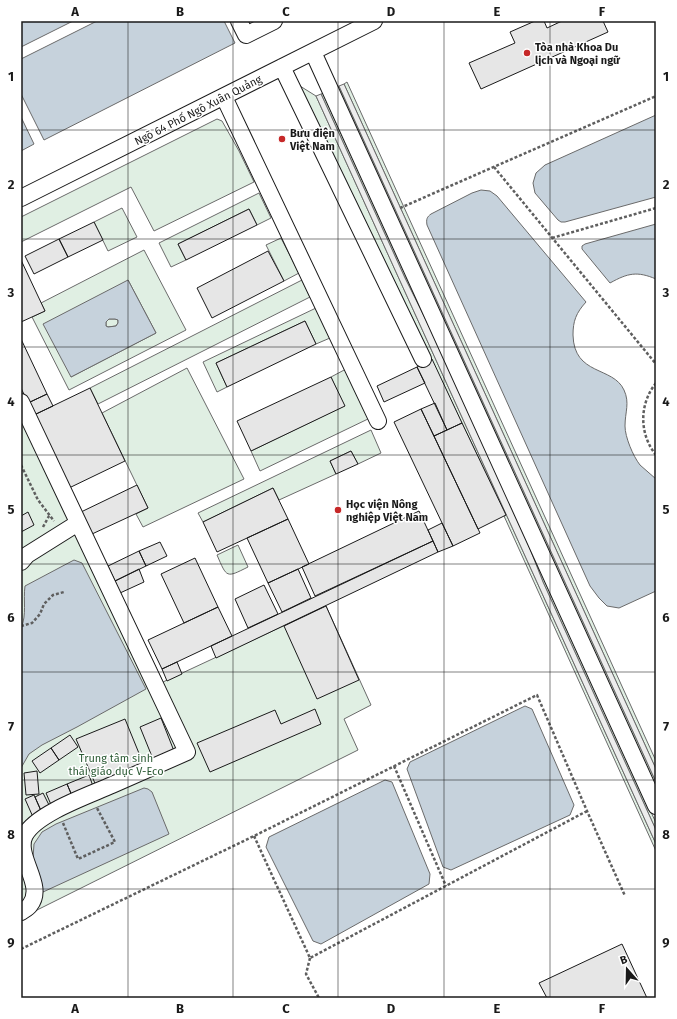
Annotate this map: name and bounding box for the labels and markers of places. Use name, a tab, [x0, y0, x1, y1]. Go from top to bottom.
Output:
place label: Tòa nhà Khoa Du lịch và Ngoại ngữ	[535, 41, 621, 67]
marker: Tòa nhà Khoa Du lịch và Ngoại ngữ	[522, 48, 532, 58]
place label: Bưu điện Việt Nam	[289, 127, 335, 153]
marker: Bưu điện Việt Nam	[277, 134, 287, 144]
place label: Học viện Nông nghiệp Việt Nam	[346, 498, 428, 524]
marker: Học viện Nông nghiệp Việt Nam	[333, 505, 343, 515]

